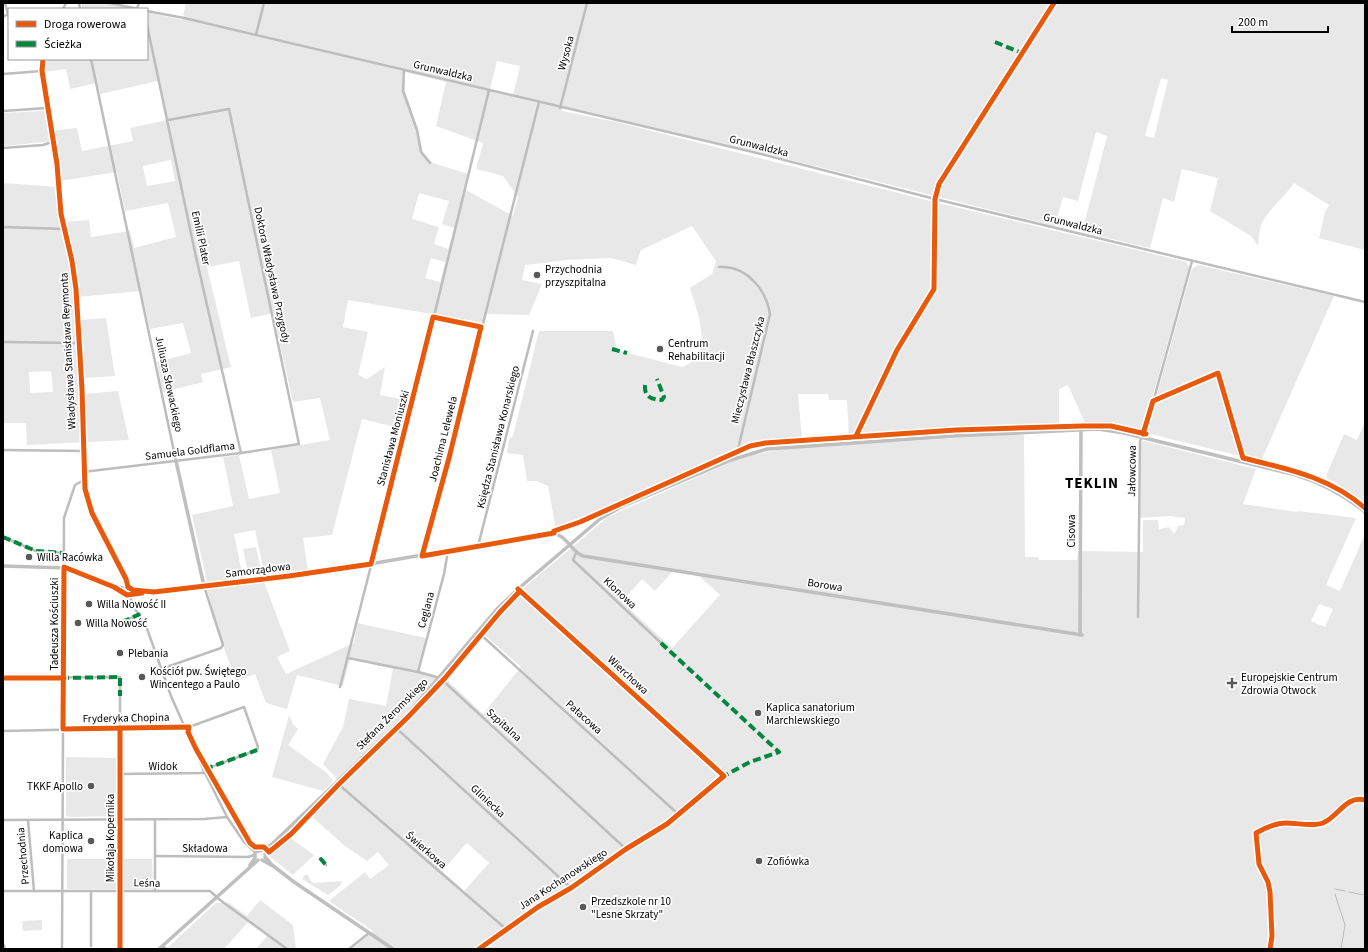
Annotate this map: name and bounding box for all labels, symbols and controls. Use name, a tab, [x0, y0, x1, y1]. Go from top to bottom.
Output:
legend	[8, 8, 148, 60]
scale bar	[1232, 8, 1328, 34]
text: 200 m	[1238, 14, 1268, 31]
text: Droga rowerowa	[44, 16, 126, 33]
street label: Wysoka	[554, 34, 578, 72]
text: Ścieżka	[44, 36, 82, 53]
street label: Grunwaldzka	[412, 57, 474, 85]
street label: Grunwaldzka	[728, 131, 790, 161]
street label: Doktora Władysława Przygody	[250, 206, 294, 344]
street label: Emilii Plater	[188, 209, 214, 267]
street label: Grunwaldzka	[1042, 209, 1104, 239]
place label: Przychodnia przyszpitalna	[545, 262, 606, 290]
marker: Przychodnia przyszpitalna	[532, 270, 542, 280]
street label: Władysława Stanisława Reymonta	[56, 272, 80, 430]
street label: Mieczysława Błaszczyka	[727, 315, 769, 425]
street label: Juliusza Słowackiego	[151, 335, 187, 433]
place label: Centrum Rehabilitacji	[668, 336, 725, 364]
marker: Centrum Rehabilitacji	[655, 344, 665, 354]
street label: Księdza Stanisława Konarskiego	[473, 364, 523, 510]
street label: Stanisława Moniuszki	[373, 389, 413, 487]
street label: Joachima Lelewela	[425, 395, 461, 483]
street label: Samuela Goldflama	[144, 438, 236, 464]
street label: Jałowcowa	[1124, 445, 1140, 497]
district label: TEKLIN	[1065, 473, 1119, 494]
street label: Cisowa	[1064, 515, 1079, 547]
place label: Willa Racówka	[37, 550, 103, 565]
marker: Willa Racówka	[24, 552, 34, 562]
street label: Samorządowa	[225, 559, 291, 581]
street label: Klonowa	[600, 574, 640, 612]
street label: Borowa	[806, 575, 844, 595]
street label: Tadeusza Kościuszki	[47, 578, 62, 670]
street label: Ceglana	[414, 590, 438, 630]
place label: Willa Nowość II	[97, 597, 166, 612]
marker: Willa Nowość II	[84, 599, 94, 609]
place label: Willa Nowość	[86, 616, 147, 631]
marker: Willa Nowość	[73, 618, 83, 628]
place label: Plebania	[128, 646, 168, 661]
marker: Plebania	[115, 648, 125, 658]
street label: Wierchowa	[604, 652, 652, 698]
place label: Kościół pw. Świętego Wincentego a Paulo	[150, 664, 247, 692]
place label: Europejskie Centrum Zdrowia Otwock	[1241, 670, 1338, 698]
marker: Kościół pw. Świętego Wincentego a Paulo	[137, 672, 147, 682]
street label: Stefana Żeromskiego	[353, 675, 431, 753]
marker: Europejskie Centrum Zdrowia Otwock	[1226, 677, 1238, 689]
street label: Pałacowa	[563, 697, 605, 737]
place label: Kaplica sanatorium Marchlewskiego	[766, 700, 855, 728]
street label: Szpitalna	[483, 705, 525, 745]
marker: Kaplica sanatorium Marchlewskiego	[753, 708, 763, 718]
street label: Fryderyka Chopina	[82, 710, 170, 726]
street label: Widok	[149, 759, 178, 774]
place label: TKKF Apollo	[27, 779, 83, 794]
marker: TKKF Apollo	[86, 781, 96, 791]
street label: Gliniecka	[467, 781, 509, 821]
street label: Mikołaja Kopernika	[103, 794, 118, 882]
street label: Przechodnia	[13, 827, 33, 885]
place label: Kaplica domowa	[43, 828, 83, 856]
street label: Świerkowa	[402, 828, 450, 872]
marker: Kaplica domowa	[86, 836, 96, 846]
street label: Składowa	[182, 841, 228, 856]
street label: Jana Kochanowskiego	[516, 845, 610, 913]
place label: Zofiówka	[767, 854, 809, 869]
marker: Zofiówka	[754, 856, 764, 866]
street label: Leśna	[133, 875, 161, 891]
place label: Przedszkole nr 10 "Lesne Skrzaty"	[591, 894, 671, 922]
marker: Przedszkole nr 10 "Lesne Skrzaty"	[578, 902, 588, 912]

